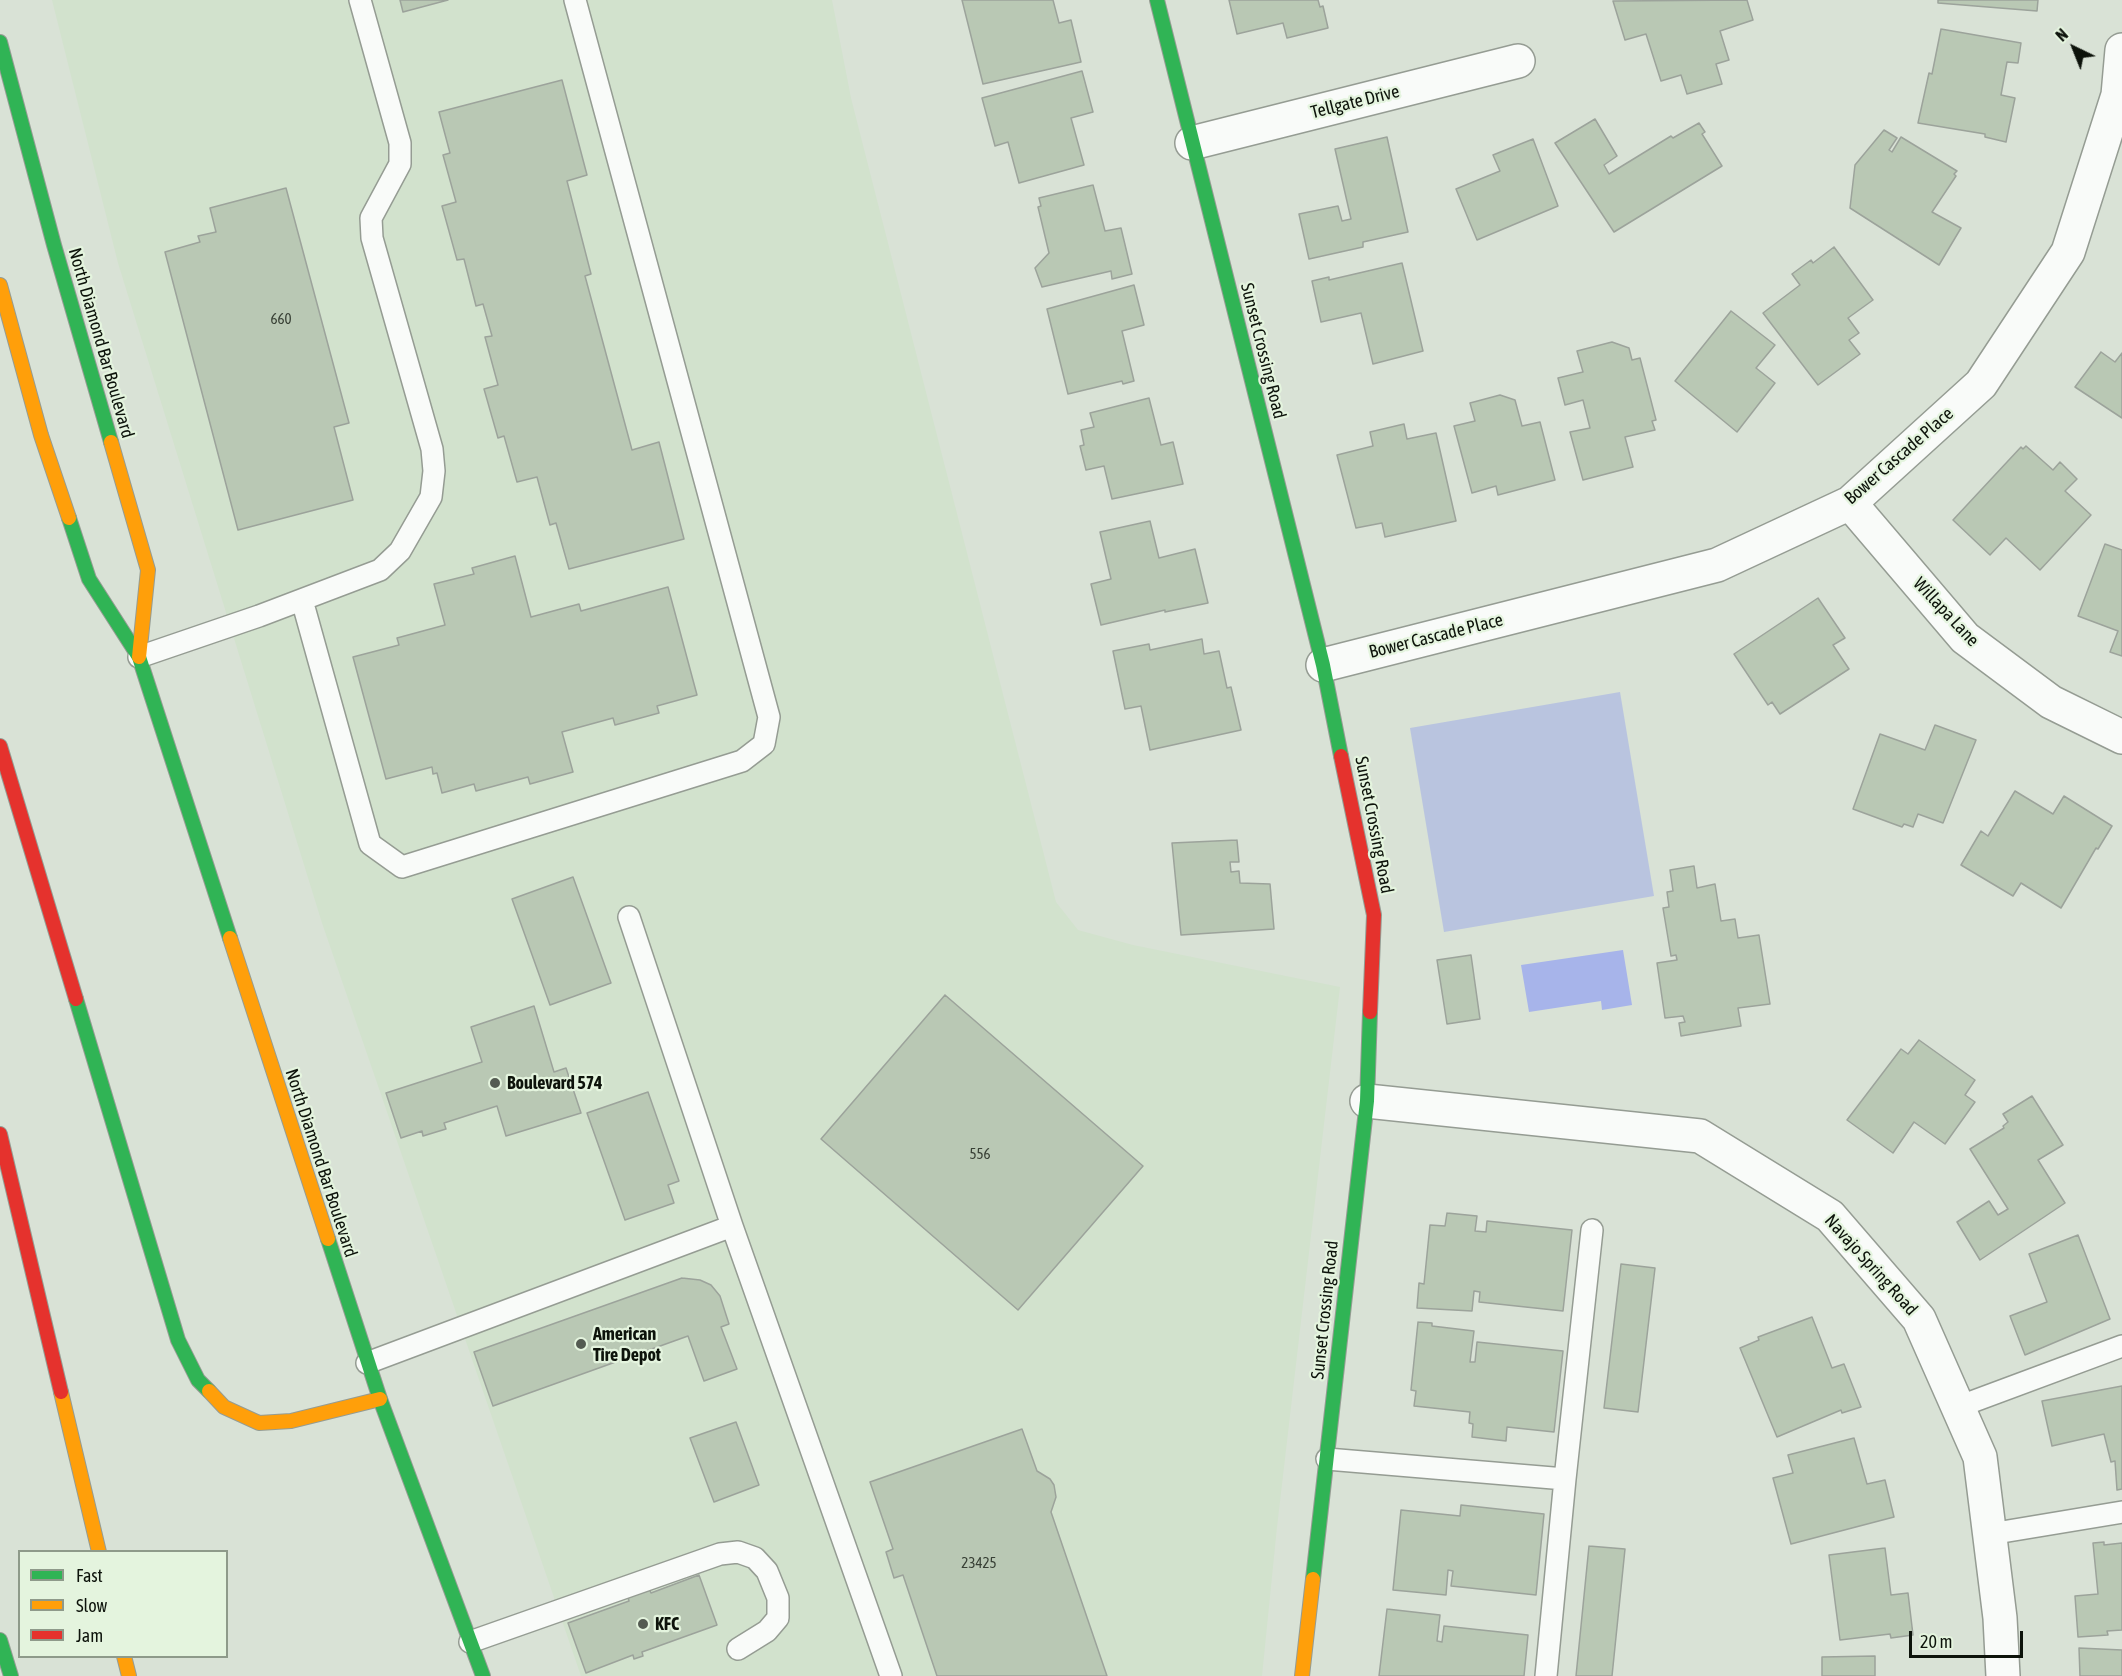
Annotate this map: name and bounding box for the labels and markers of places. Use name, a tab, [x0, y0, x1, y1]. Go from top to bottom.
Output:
place label: Boulevard 574	[507, 1072, 603, 1094]
marker: Boulevard 574	[488, 1076, 502, 1090]
place label: American Tire Depot	[593, 1323, 661, 1366]
marker: American Tire Depot	[574, 1337, 588, 1351]
place label: KFC	[655, 1613, 679, 1635]
marker: KFC	[636, 1617, 650, 1631]

